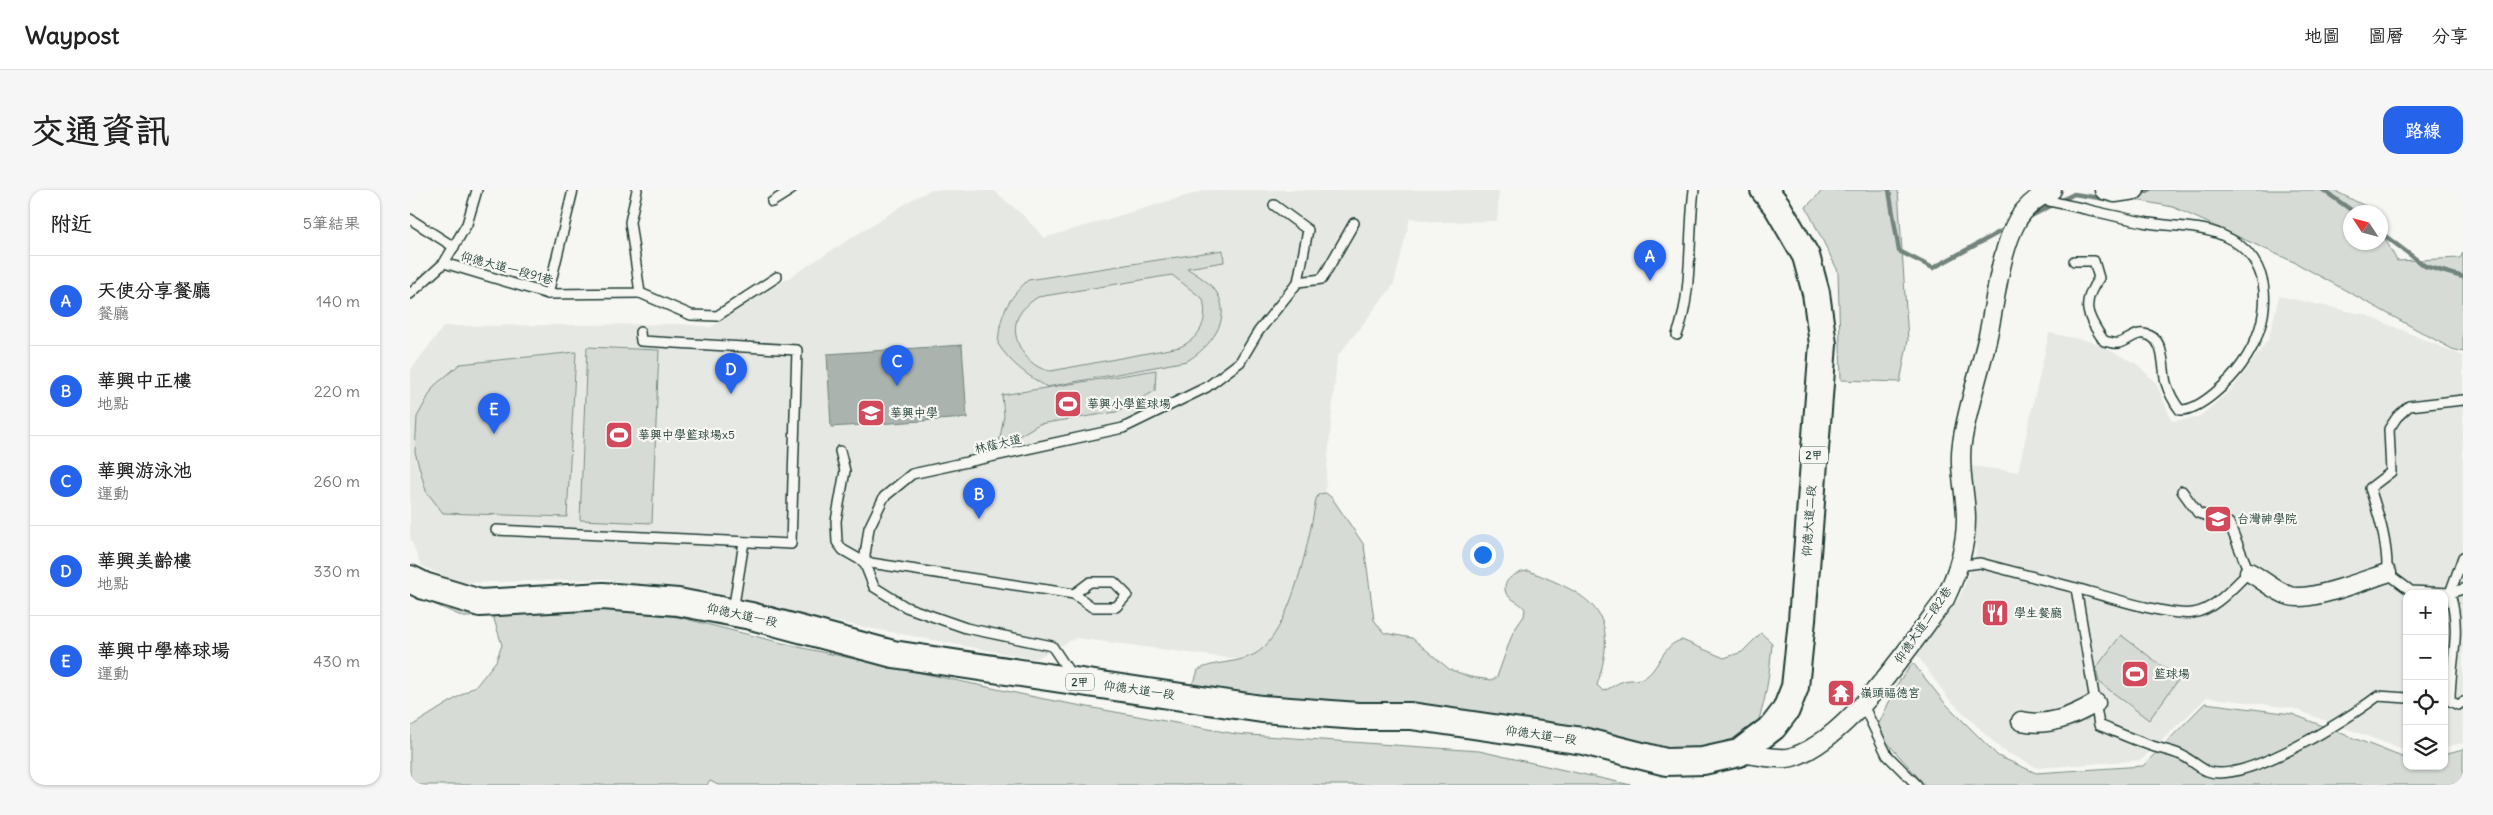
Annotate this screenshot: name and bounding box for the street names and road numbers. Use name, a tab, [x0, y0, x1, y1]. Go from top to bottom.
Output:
street label: 仰德大道一段91巷	[459, 248, 555, 287]
street label: 林蔭大道	[973, 431, 1023, 456]
road number: 2甲	[1800, 446, 1828, 464]
street label: 仰德大道二段	[1799, 485, 1818, 557]
street label: 仰德大道二段2巷	[1890, 583, 1955, 666]
street label: 仰德大道一段	[705, 600, 779, 629]
road number: 2甲	[1066, 674, 1094, 691]
street label: 仰德大道一段	[1102, 677, 1176, 702]
street label: 仰德大道一段	[1504, 722, 1578, 747]

